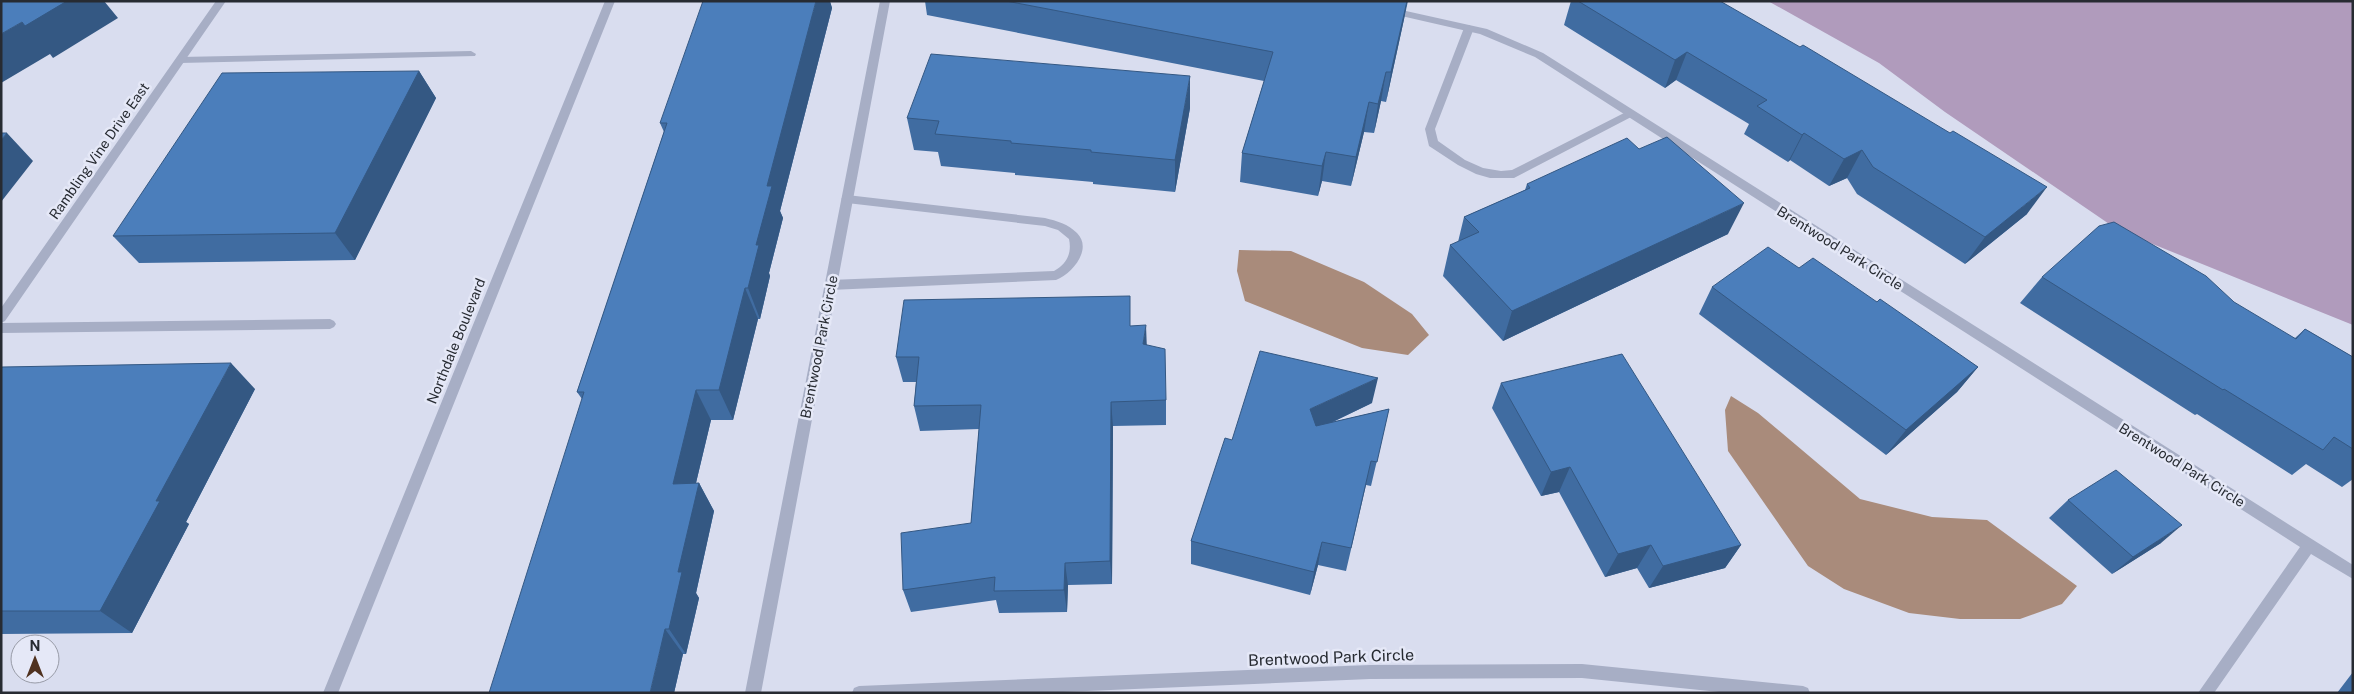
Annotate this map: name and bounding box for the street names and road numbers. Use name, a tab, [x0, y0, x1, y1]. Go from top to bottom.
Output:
street label: Rambling Vine Drive East	[46, 80, 152, 222]
street label: Brentwood Park Circle	[1774, 203, 1906, 293]
street label: Brentwood Park Circle	[797, 274, 841, 420]
street label: Northdale Boulevard	[423, 276, 489, 406]
street label: Brentwood Park Circle	[2116, 420, 2248, 510]
street label: Brentwood Park Circle	[1248, 645, 1414, 670]

